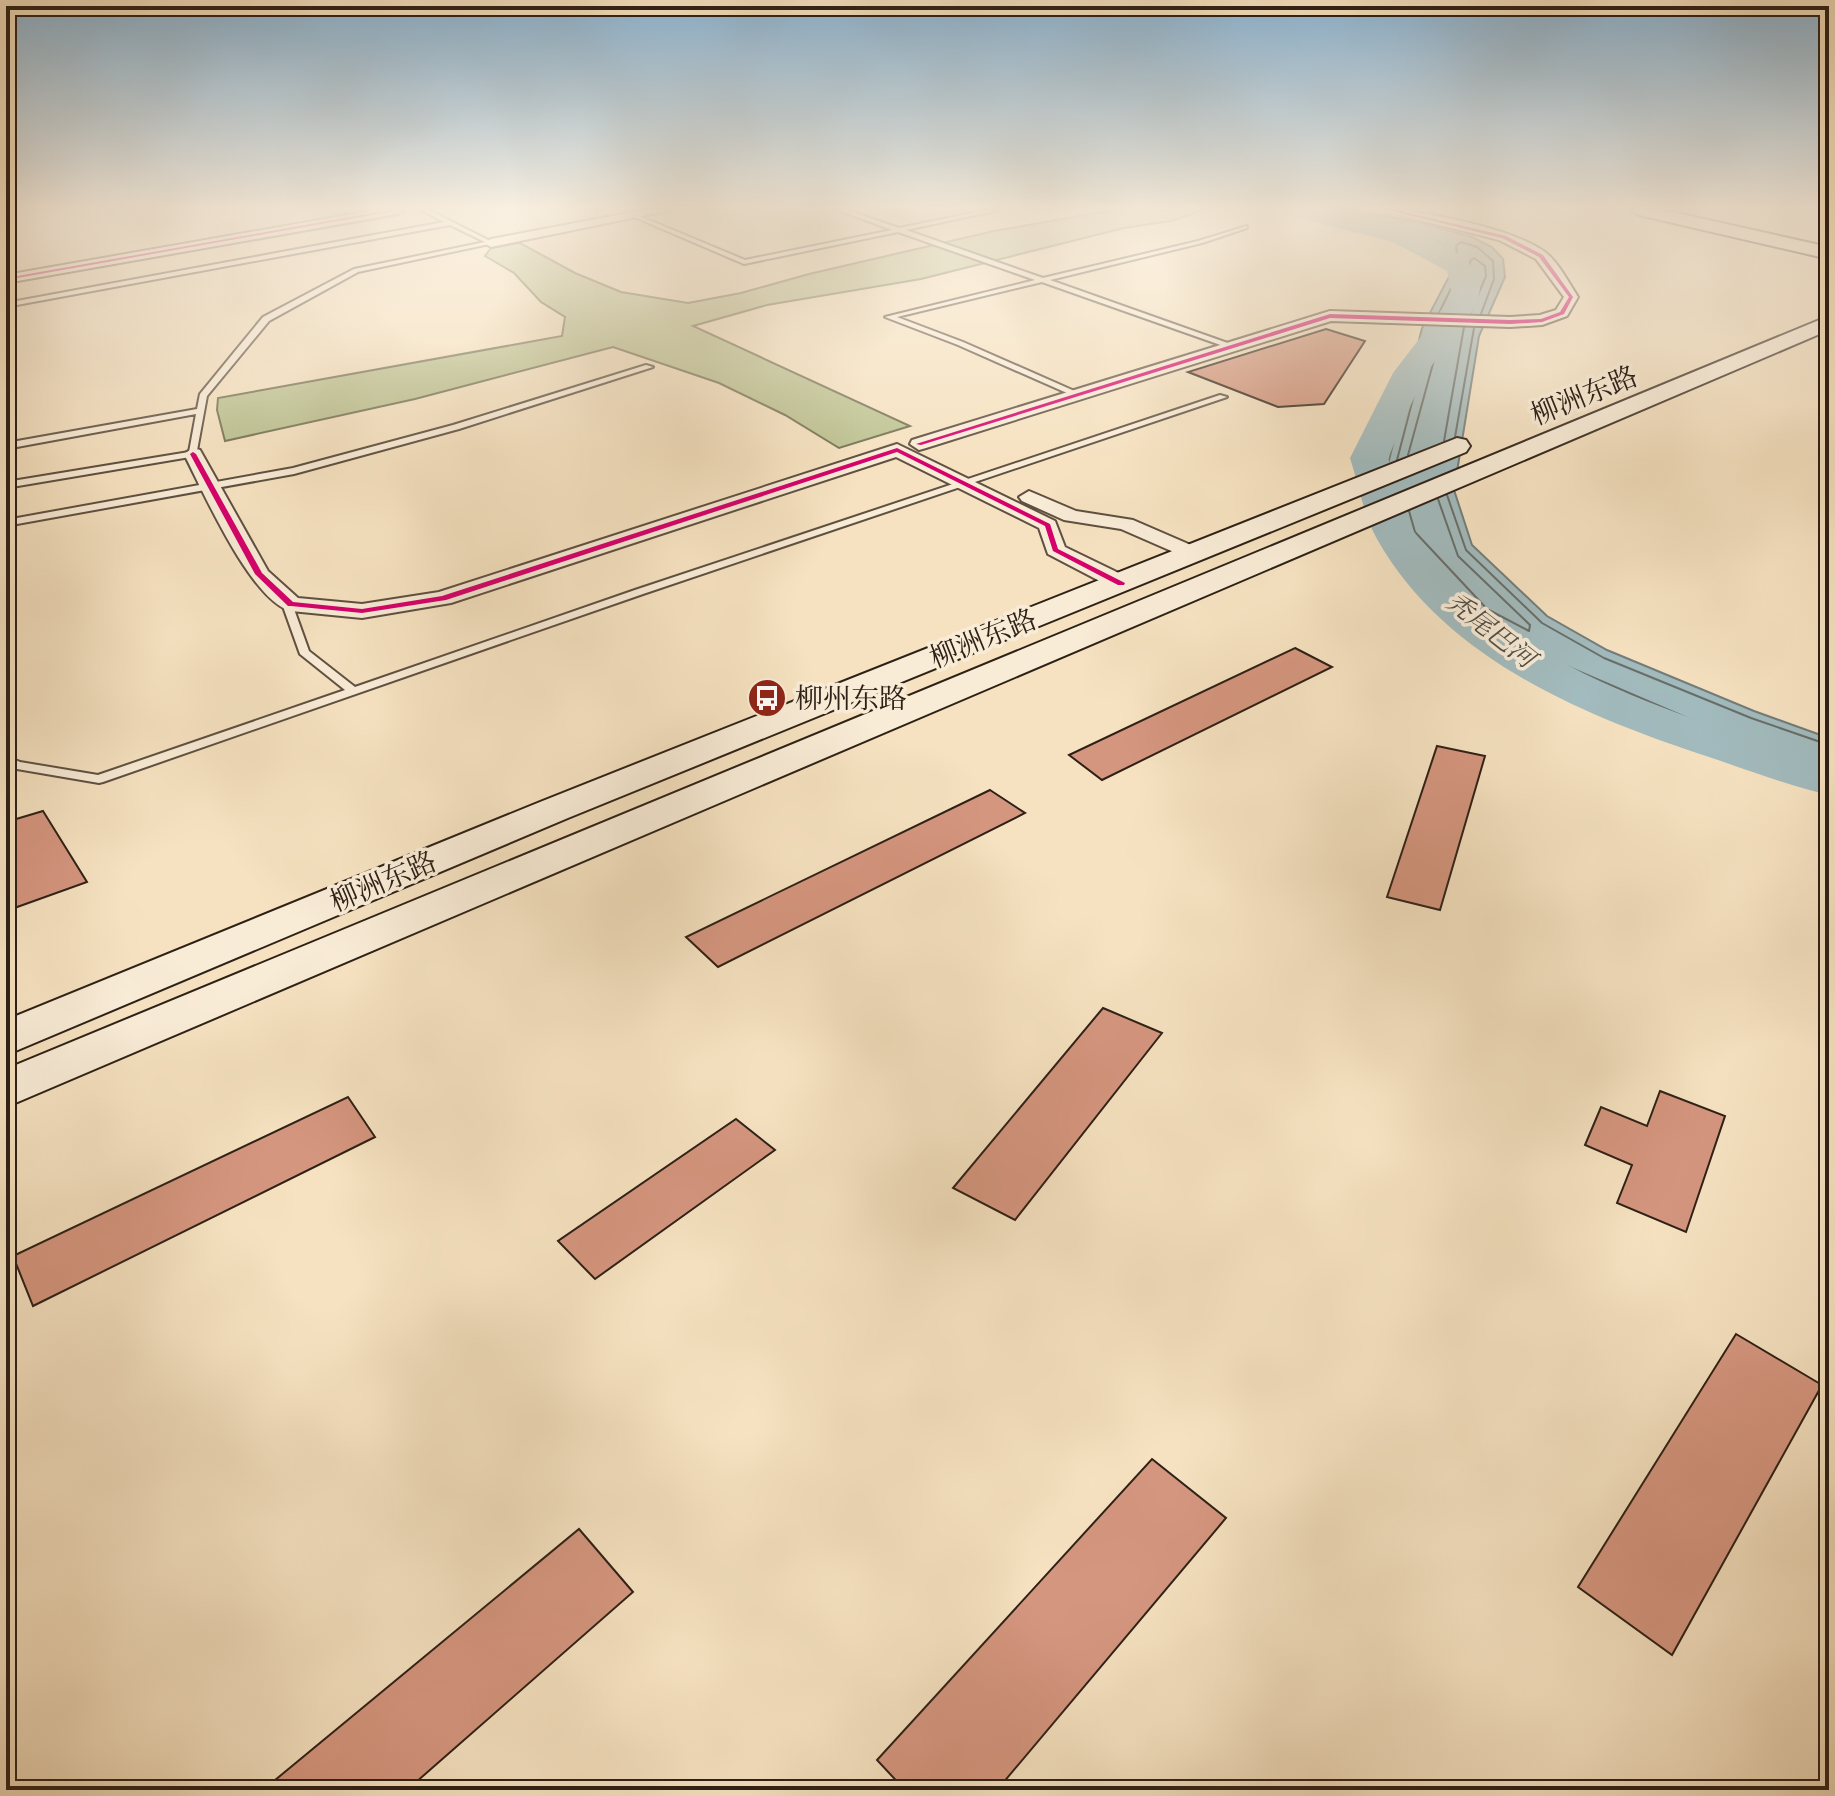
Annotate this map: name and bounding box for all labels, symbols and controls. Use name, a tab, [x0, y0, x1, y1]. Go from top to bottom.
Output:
street label: 柳洲东路	[1526, 359, 1643, 434]
water label: 秃尾巴河	[1440, 586, 1544, 678]
street label: 柳洲东路	[925, 602, 1042, 677]
bus stop icon: 柳州东路	[746, 677, 788, 719]
place label: 柳州东路	[795, 682, 907, 717]
street label: 柳洲东路	[325, 844, 442, 920]

